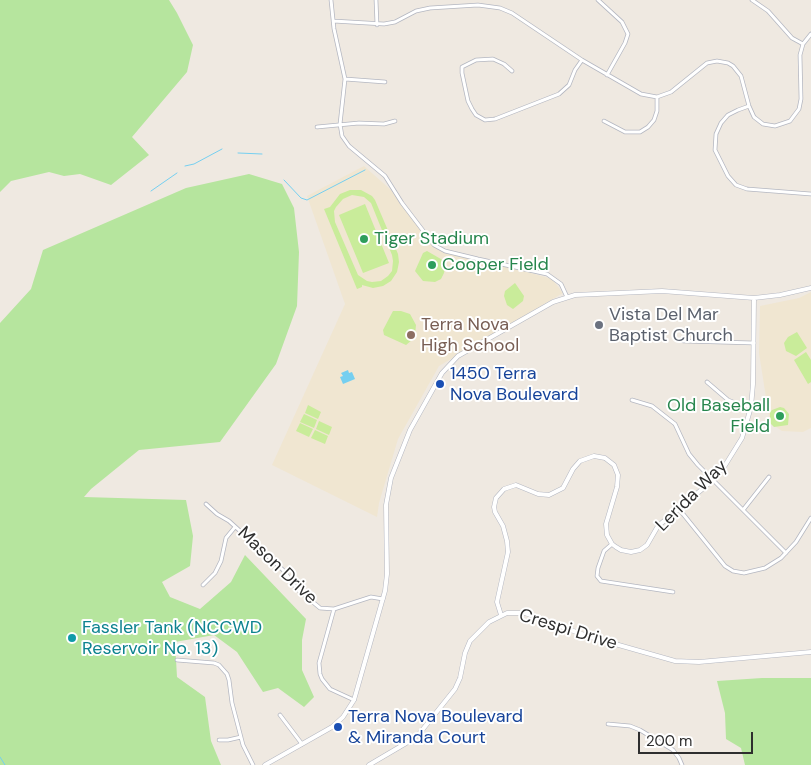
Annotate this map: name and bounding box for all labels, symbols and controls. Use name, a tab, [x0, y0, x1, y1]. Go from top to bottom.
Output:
place label: Tiger Stadium	[374, 228, 489, 250]
marker: Tiger Stadium	[358, 233, 370, 245]
place label: Cooper Field	[442, 254, 549, 276]
marker: Cooper Field	[426, 259, 438, 271]
place label: Vista Del Mar Baptist Church	[609, 304, 733, 346]
place label: Terra Nova High School	[421, 314, 519, 356]
marker: Vista Del Mar Baptist Church	[593, 319, 605, 331]
marker: Terra Nova High School	[405, 329, 417, 341]
place label: 1450 Terra Nova Boulevard	[450, 363, 578, 406]
marker: 1450 Terra Nova Boulevard	[434, 378, 446, 390]
place label: Old Baseball Field	[667, 395, 770, 438]
marker: Old Baseball Field	[774, 410, 786, 422]
street label: Lerida Way	[652, 456, 732, 536]
street label: Mason Drive	[233, 523, 321, 609]
street label: Crespi Drive	[516, 605, 620, 655]
place label: Fassler Tank (NCCWD Reservoir No. 13)	[82, 617, 262, 660]
marker: Fassler Tank (NCCWD Reservoir No. 13)	[66, 632, 78, 644]
place label: Terra Nova Boulevard & Miranda Court	[348, 706, 523, 749]
marker: Terra Nova Boulevard & Miranda Court	[332, 721, 344, 733]
scale bar	[641, 722, 756, 754]
text: 200 m	[646, 731, 692, 751]

